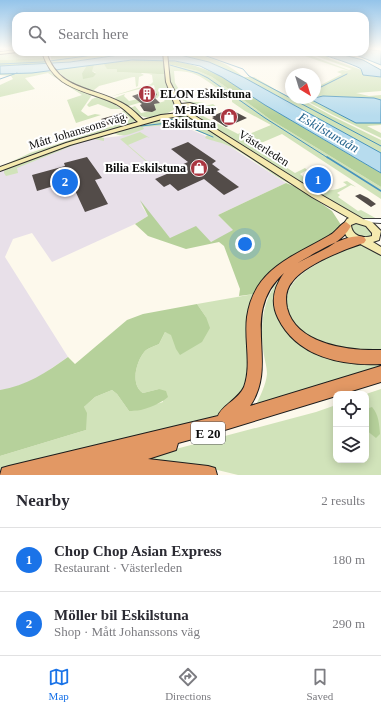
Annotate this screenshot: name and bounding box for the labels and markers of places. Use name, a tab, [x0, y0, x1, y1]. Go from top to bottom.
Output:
building icon: ELON Eskilstuna	[137, 84, 157, 104]
place label: ELON Eskilstuna	[160, 87, 251, 101]
place label: M-Bilar Eskilstuna	[162, 103, 217, 131]
shop icon: M-Bilar Eskilstuna	[219, 107, 239, 127]
shop icon: Bilia Eskilstuna	[189, 158, 209, 178]
place label: Bilia Eskilstuna	[105, 161, 186, 175]
pin: 1	[305, 165, 331, 195]
pin: 2	[52, 167, 78, 197]

